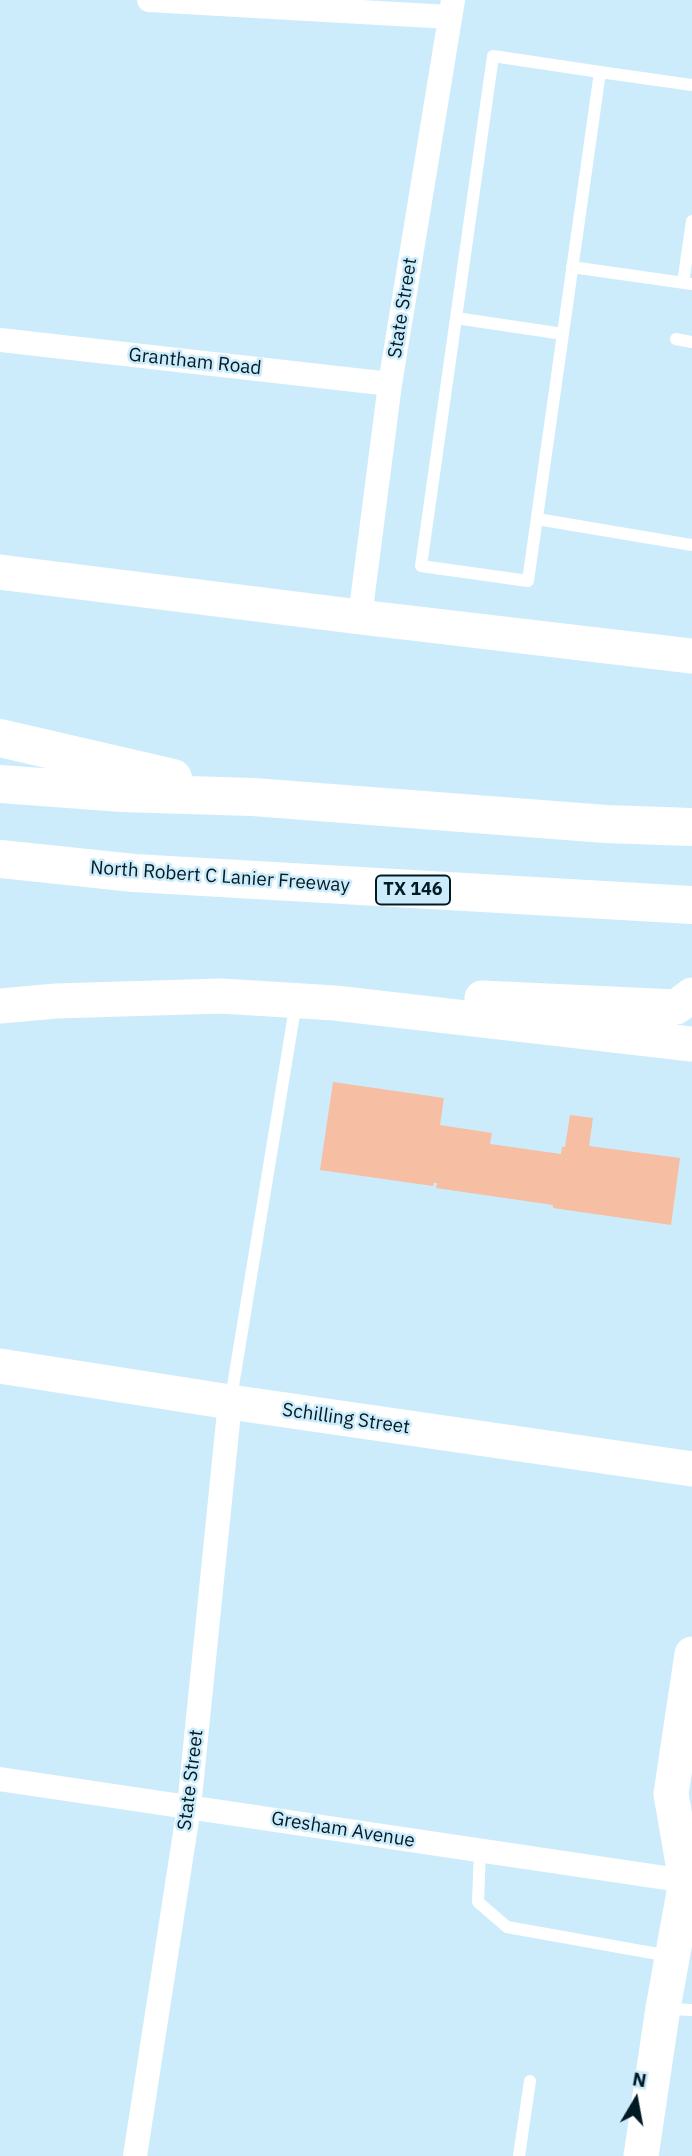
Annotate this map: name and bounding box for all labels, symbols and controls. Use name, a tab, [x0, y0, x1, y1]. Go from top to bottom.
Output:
street label: State Street	[384, 256, 422, 360]
street label: Grantham Road	[127, 344, 263, 380]
street label: North Robert C Lanier Freeway	[89, 857, 351, 897]
road number: TX 146	[376, 876, 450, 904]
street label: Schilling Street	[281, 1399, 411, 1439]
street label: State Street	[174, 1728, 208, 1832]
street label: Gresham Avenue	[270, 1807, 416, 1853]
north arrow	[601, 2065, 671, 2135]
text: N	[631, 2066, 649, 2092]

